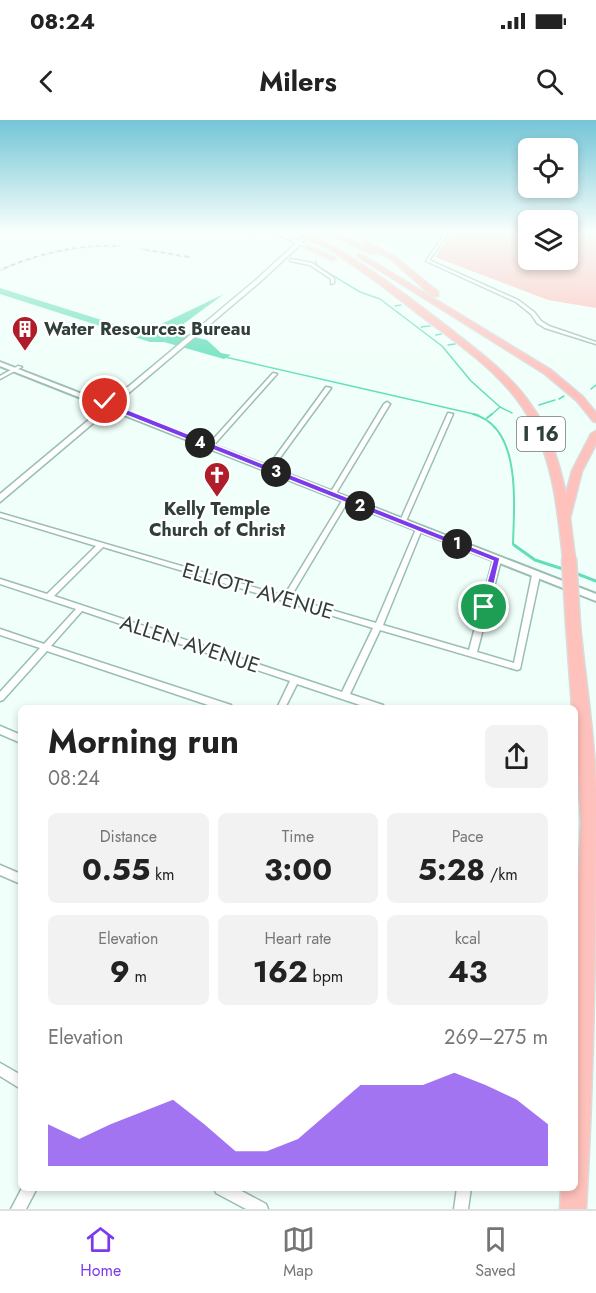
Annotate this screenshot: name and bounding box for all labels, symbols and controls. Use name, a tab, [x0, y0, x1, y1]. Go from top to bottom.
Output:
text: 08:24	[30, 5, 95, 37]
text: Milers	[259, 62, 337, 101]
icon: back	[30, 65, 63, 98]
icon: search	[533, 65, 566, 98]
map controls	[518, 138, 578, 270]
button: locate	[518, 138, 578, 198]
button: layers	[518, 210, 578, 270]
building icon: Water Resources Bureau	[10, 314, 40, 352]
place label: Water Resources Bureau	[44, 316, 251, 342]
pin	[79, 375, 130, 426]
icon: check	[88, 384, 121, 417]
road number: I 16	[517, 417, 565, 451]
pin: 4	[185, 428, 215, 458]
text: 4	[194, 431, 206, 454]
pin: 3	[261, 457, 291, 487]
church icon: Kelly Temple Church of Christ	[202, 460, 232, 498]
text: 3	[271, 460, 281, 483]
pin: 2	[345, 491, 375, 521]
text: 2	[355, 494, 365, 517]
place label: Kelly Temple Church of Christ	[149, 496, 285, 543]
pin: 1	[442, 529, 472, 559]
text: 1	[453, 532, 461, 555]
street label: ELLIOTT AVENUE	[179, 555, 337, 627]
pin	[458, 581, 509, 632]
icon: arrive	[467, 590, 500, 623]
street label: ALLEN AVENUE	[116, 607, 264, 681]
text: Morning run	[48, 718, 239, 765]
button: share	[485, 725, 548, 788]
text: 08:24	[48, 764, 100, 793]
text: Distance	[100, 825, 157, 848]
text: Time	[282, 825, 314, 848]
text: Pace	[452, 825, 484, 848]
text: 0.55	[82, 848, 150, 891]
text: 3:00	[264, 848, 332, 891]
text: 5:28	[418, 848, 485, 891]
text: km	[150, 863, 175, 886]
text: /km	[485, 863, 518, 886]
text: Elevation	[98, 927, 159, 950]
text: Heart rate	[265, 927, 331, 950]
text: kcal	[455, 927, 481, 950]
text: 9	[110, 950, 130, 993]
text: 162	[253, 950, 308, 993]
text: 43	[448, 950, 487, 993]
text: m	[130, 965, 147, 988]
text: bpm	[308, 965, 343, 988]
text: Elevation	[48, 1023, 123, 1052]
text: 269–275 m	[444, 1023, 548, 1052]
tab: Home	[80, 1223, 121, 1282]
tab: Map	[282, 1223, 315, 1282]
tab: Saved	[475, 1223, 516, 1282]

